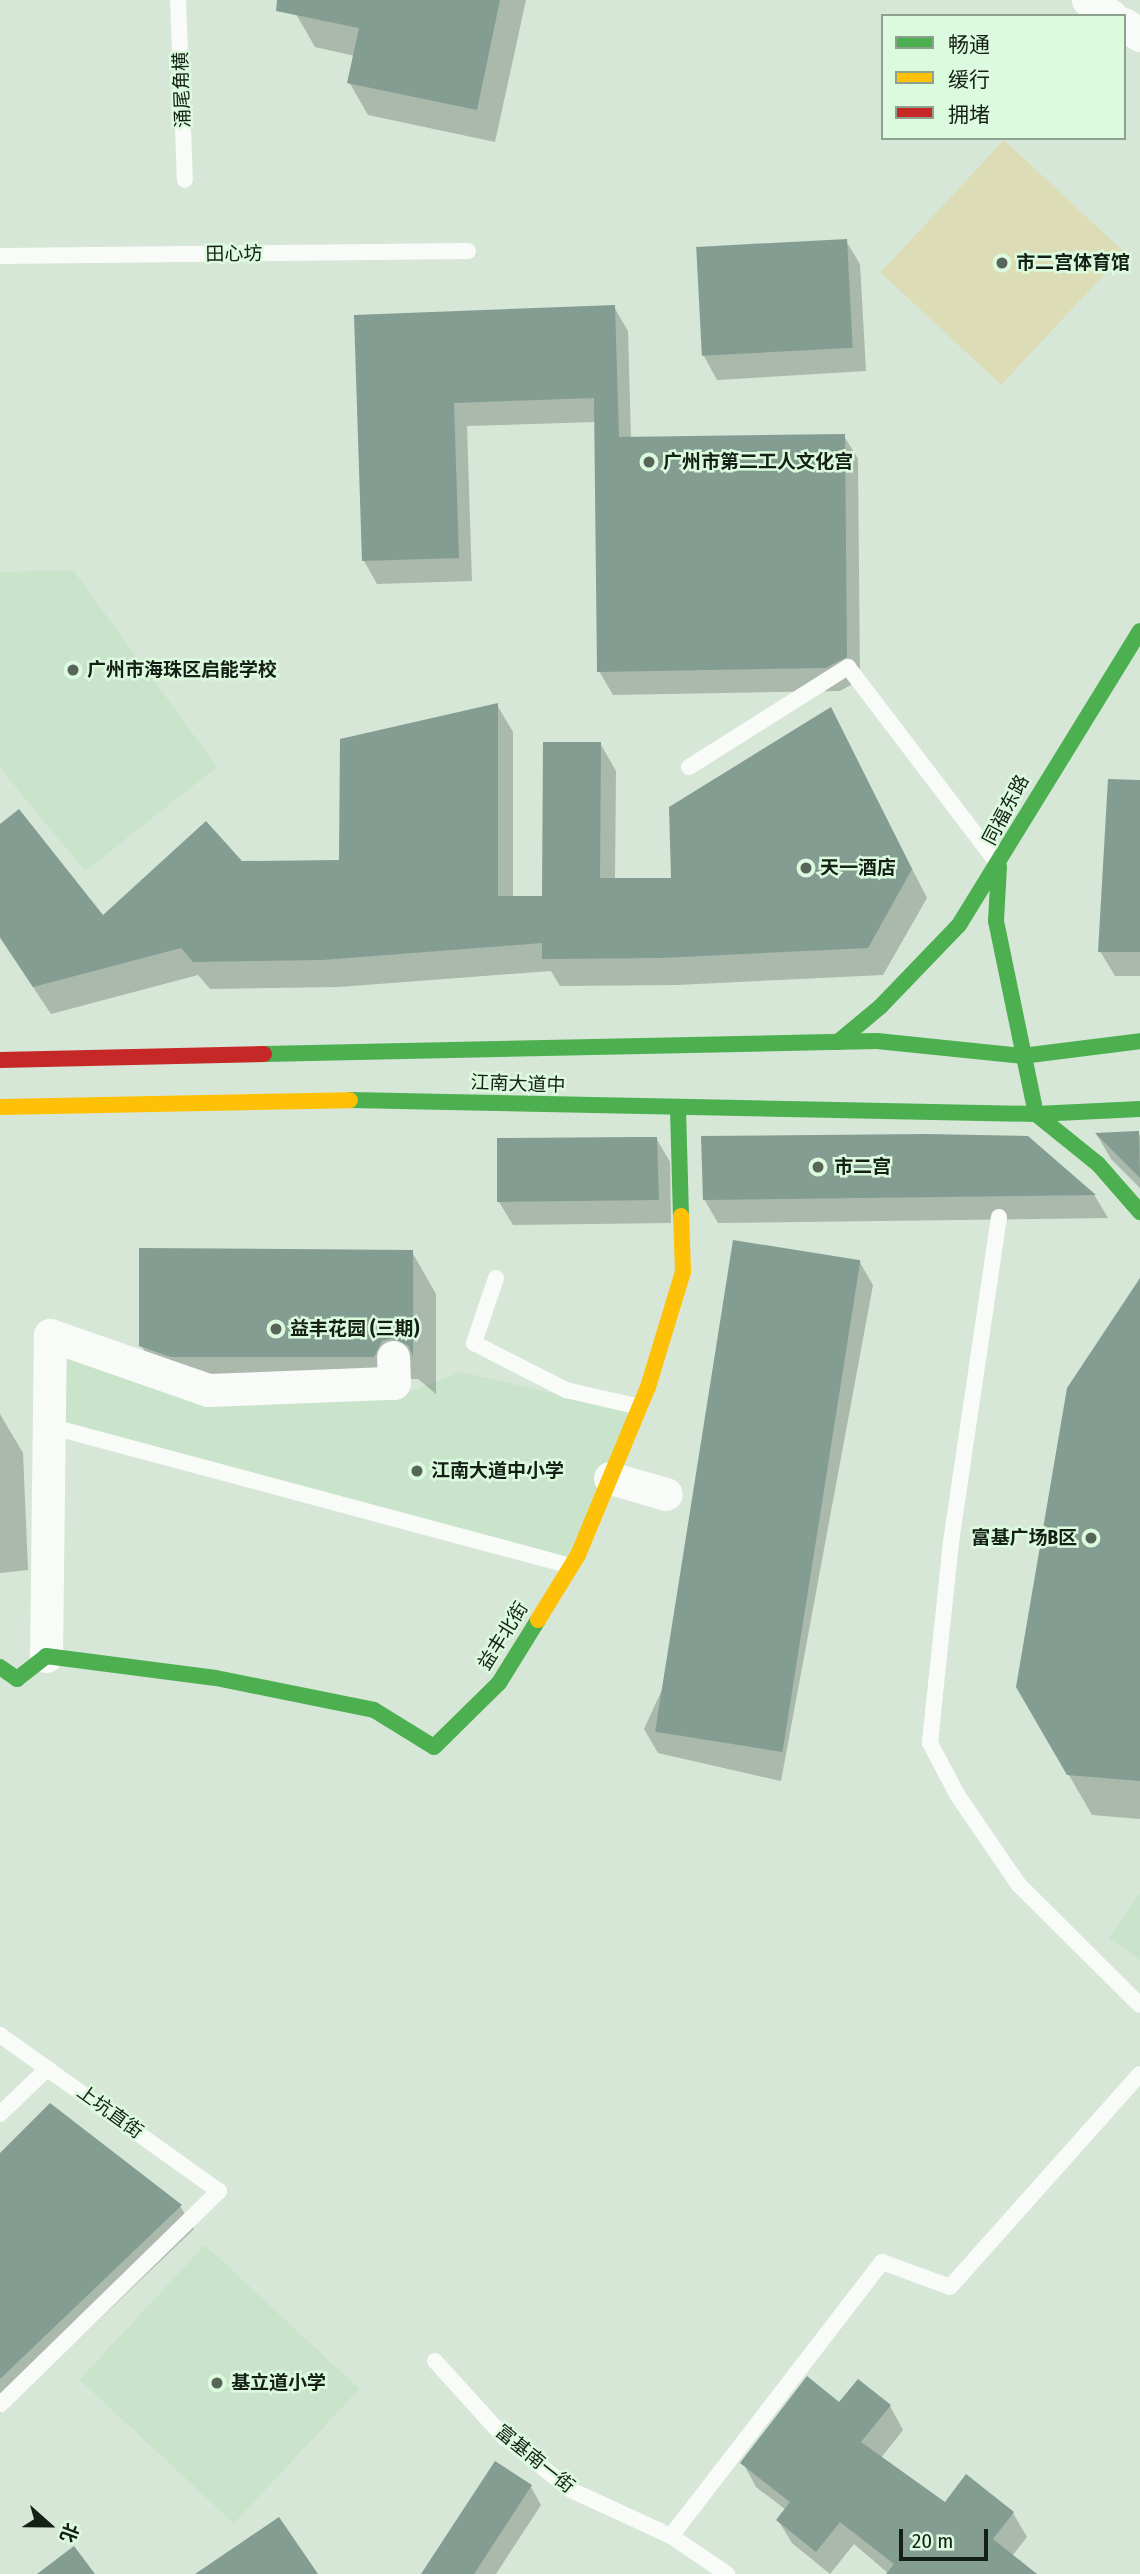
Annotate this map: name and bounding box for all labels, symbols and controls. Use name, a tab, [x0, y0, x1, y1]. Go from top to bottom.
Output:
legend	[881, 14, 1126, 140]
text: 畅通	[948, 32, 990, 58]
street label: 涌尾角横	[169, 52, 195, 128]
text: 缓行	[948, 67, 990, 93]
text: 拥堵	[948, 102, 990, 128]
street label: 田心坊	[205, 242, 263, 266]
place label: 市二宫体育馆	[1016, 252, 1130, 274]
marker: 市二宫体育馆	[994, 255, 1010, 271]
place label: 广州市第二工人文化宫	[663, 451, 853, 473]
marker: 广州市第二工人文化宫	[641, 454, 657, 470]
place label: 广州市海珠区启能学校	[87, 659, 277, 681]
marker: 广州市海珠区启能学校	[65, 662, 81, 678]
street label: 同福东路	[978, 771, 1034, 849]
place label: 天一酒店	[820, 857, 896, 879]
marker: 天一酒店	[798, 860, 814, 876]
street label: 江南大道中	[470, 1071, 566, 1097]
place label: 市二宫	[834, 1156, 891, 1178]
marker: 市二宫	[808, 1157, 828, 1177]
place label: 益丰花园 (三期)	[290, 1318, 419, 1340]
marker: 益丰花园 (三期)	[268, 1321, 284, 1337]
place label: 江南大道中小学	[431, 1460, 564, 1482]
marker: 江南大道中小学	[409, 1463, 425, 1479]
place label: 富基广场B区	[971, 1527, 1077, 1549]
marker: 富基广场B区	[1083, 1530, 1099, 1546]
street label: 益丰北街	[473, 1598, 533, 1674]
street label: 上坑直街	[73, 2080, 147, 2144]
place label: 基立道小学	[231, 2372, 326, 2394]
marker: 基立道小学	[209, 2375, 225, 2391]
street label: 富基南一街	[491, 2420, 579, 2498]
north arrow	[14, 2490, 84, 2560]
scale bar	[902, 2514, 991, 2558]
text: 北	[55, 2520, 83, 2546]
text: 20 m	[912, 2528, 953, 2554]

